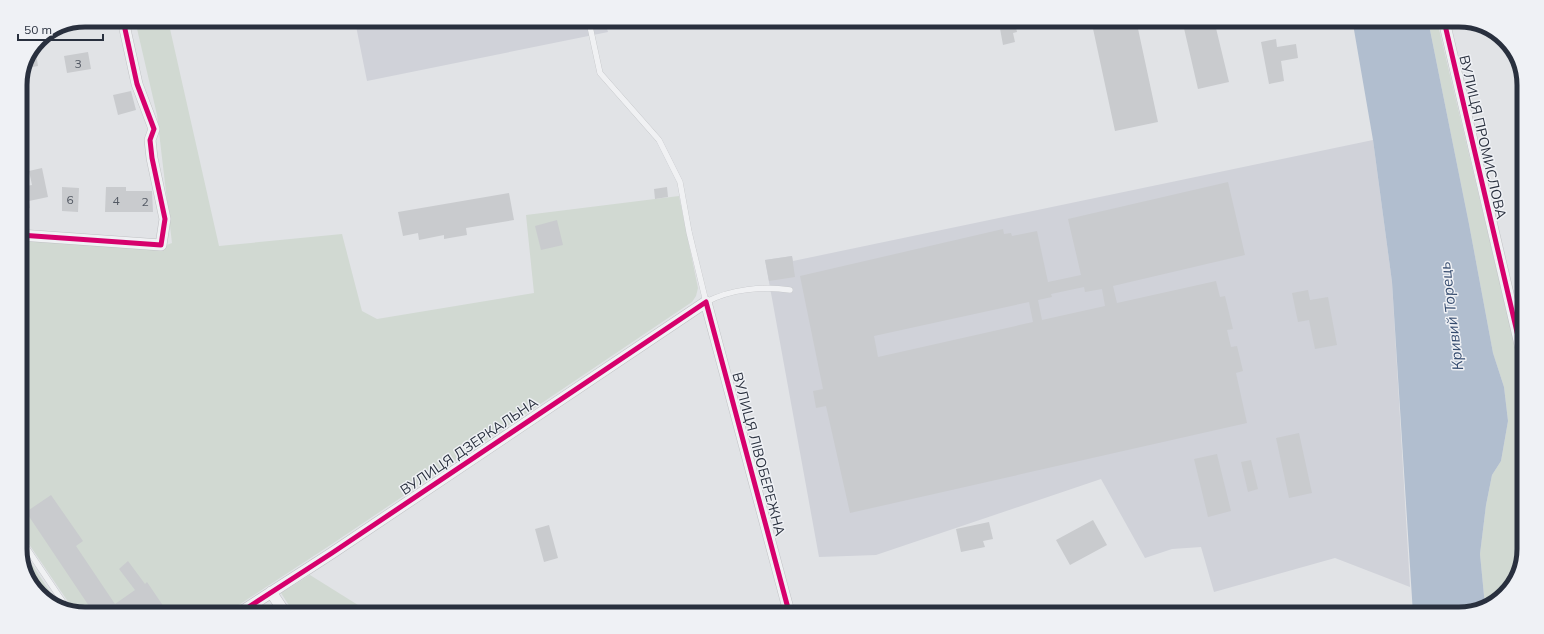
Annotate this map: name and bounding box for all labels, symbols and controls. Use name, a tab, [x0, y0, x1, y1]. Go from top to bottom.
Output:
scale bar	[18, 16, 103, 42]
text: 50 m	[24, 22, 52, 37]
street label: ВУЛИЦЯ ПРОМИСЛОВА	[1455, 53, 1511, 221]
house number: 3	[74, 56, 82, 71]
house number: 6	[66, 192, 74, 207]
house number: 4	[112, 193, 120, 208]
house number: 2	[141, 194, 149, 209]
water label: Кривий Торець	[1435, 260, 1467, 372]
street label: ВУЛИЦЯ ЛІВОБЕРЕЖНА	[728, 370, 790, 538]
street label: ВУЛИЦЯ ДЗЕРКАЛЬНА	[397, 393, 542, 499]

